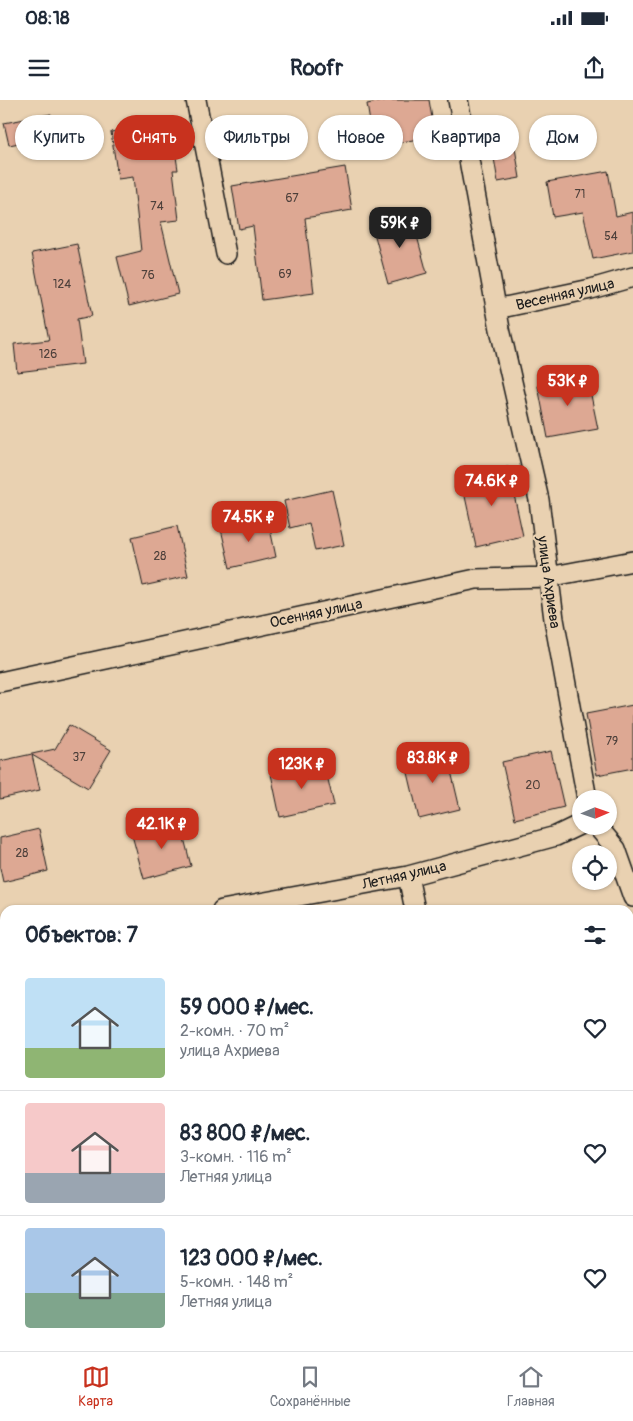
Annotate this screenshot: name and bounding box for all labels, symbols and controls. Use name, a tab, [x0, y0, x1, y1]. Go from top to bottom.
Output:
text: 08:18	[25, 6, 70, 30]
icon: menu	[25, 54, 53, 82]
text: Roofr	[290, 54, 343, 82]
icon: share	[580, 54, 608, 82]
chip: Купить	[15, 115, 104, 160]
chip: Снять	[114, 115, 195, 160]
chip: Фильтры	[205, 115, 308, 160]
chip: Новое	[318, 115, 403, 160]
chip: Квартира	[413, 115, 519, 160]
chip: Дом	[529, 115, 597, 160]
house number: 71	[574, 187, 586, 202]
house number: 67	[285, 191, 299, 206]
house number: 74	[150, 199, 164, 214]
pin: 59K ₽	[365, 206, 435, 249]
text: 59K ₽	[380, 213, 420, 233]
house number: 54	[604, 229, 618, 244]
house number: 69	[278, 267, 292, 282]
house number: 76	[141, 268, 155, 283]
street label: Весенняя улица	[514, 274, 616, 315]
house number: 124	[53, 277, 71, 292]
house number: 126	[39, 347, 57, 362]
pin: 53K ₽	[533, 364, 603, 407]
text: 53K ₽	[548, 371, 588, 391]
pin: 74.6K ₽	[446, 464, 538, 507]
text: 74.6K ₽	[465, 471, 519, 491]
pin: 74.5K ₽	[203, 500, 295, 543]
text: 74.5K ₽	[223, 507, 275, 527]
street label: улица Ахриева	[532, 534, 564, 630]
house number: 28	[154, 549, 166, 564]
street label: Осенняя улица	[268, 594, 364, 633]
house number: 79	[606, 734, 618, 749]
pin: 83.8K ₽	[387, 742, 479, 784]
pin: 123K ₽	[261, 748, 343, 790]
text: 83.8K ₽	[407, 748, 459, 768]
house number: 37	[72, 750, 86, 765]
text: 123K ₽	[279, 754, 325, 774]
house number: 20	[526, 778, 540, 793]
north arrow	[572, 790, 618, 835]
map controls	[572, 790, 617, 890]
pin: 42.1K ₽	[116, 808, 208, 850]
text: 42.1K ₽	[137, 814, 187, 834]
button: locate	[572, 845, 617, 890]
house number: 28	[16, 846, 28, 861]
street label: Летняя улица	[359, 857, 448, 895]
icon: filters	[581, 921, 609, 949]
text: Объектов: 7	[25, 922, 138, 949]
text: 59 000 ₽/мес.	[180, 994, 314, 1021]
icon: home	[65, 998, 125, 1058]
icon: heart	[581, 1014, 609, 1042]
text: 2-комн. · 70 m²	[180, 1021, 289, 1041]
text: улица Ахриева	[180, 1041, 280, 1061]
text: 83 800 ₽/мес.	[180, 1120, 310, 1147]
icon: home	[65, 1123, 125, 1183]
icon: heart	[581, 1139, 609, 1167]
text: 3-комн. · 116 m²	[180, 1147, 292, 1167]
text: Летняя улица	[180, 1167, 272, 1187]
text: 123 000 ₽/мес.	[180, 1245, 323, 1272]
icon: home	[65, 1248, 125, 1308]
icon: heart	[581, 1264, 609, 1292]
text: 5-комн. · 148 m²	[180, 1272, 293, 1292]
text: Летняя улица	[180, 1292, 272, 1312]
tab: Карта	[78, 1363, 113, 1410]
tab: Сохранённые	[270, 1363, 350, 1410]
tab: Главная	[507, 1363, 555, 1410]

